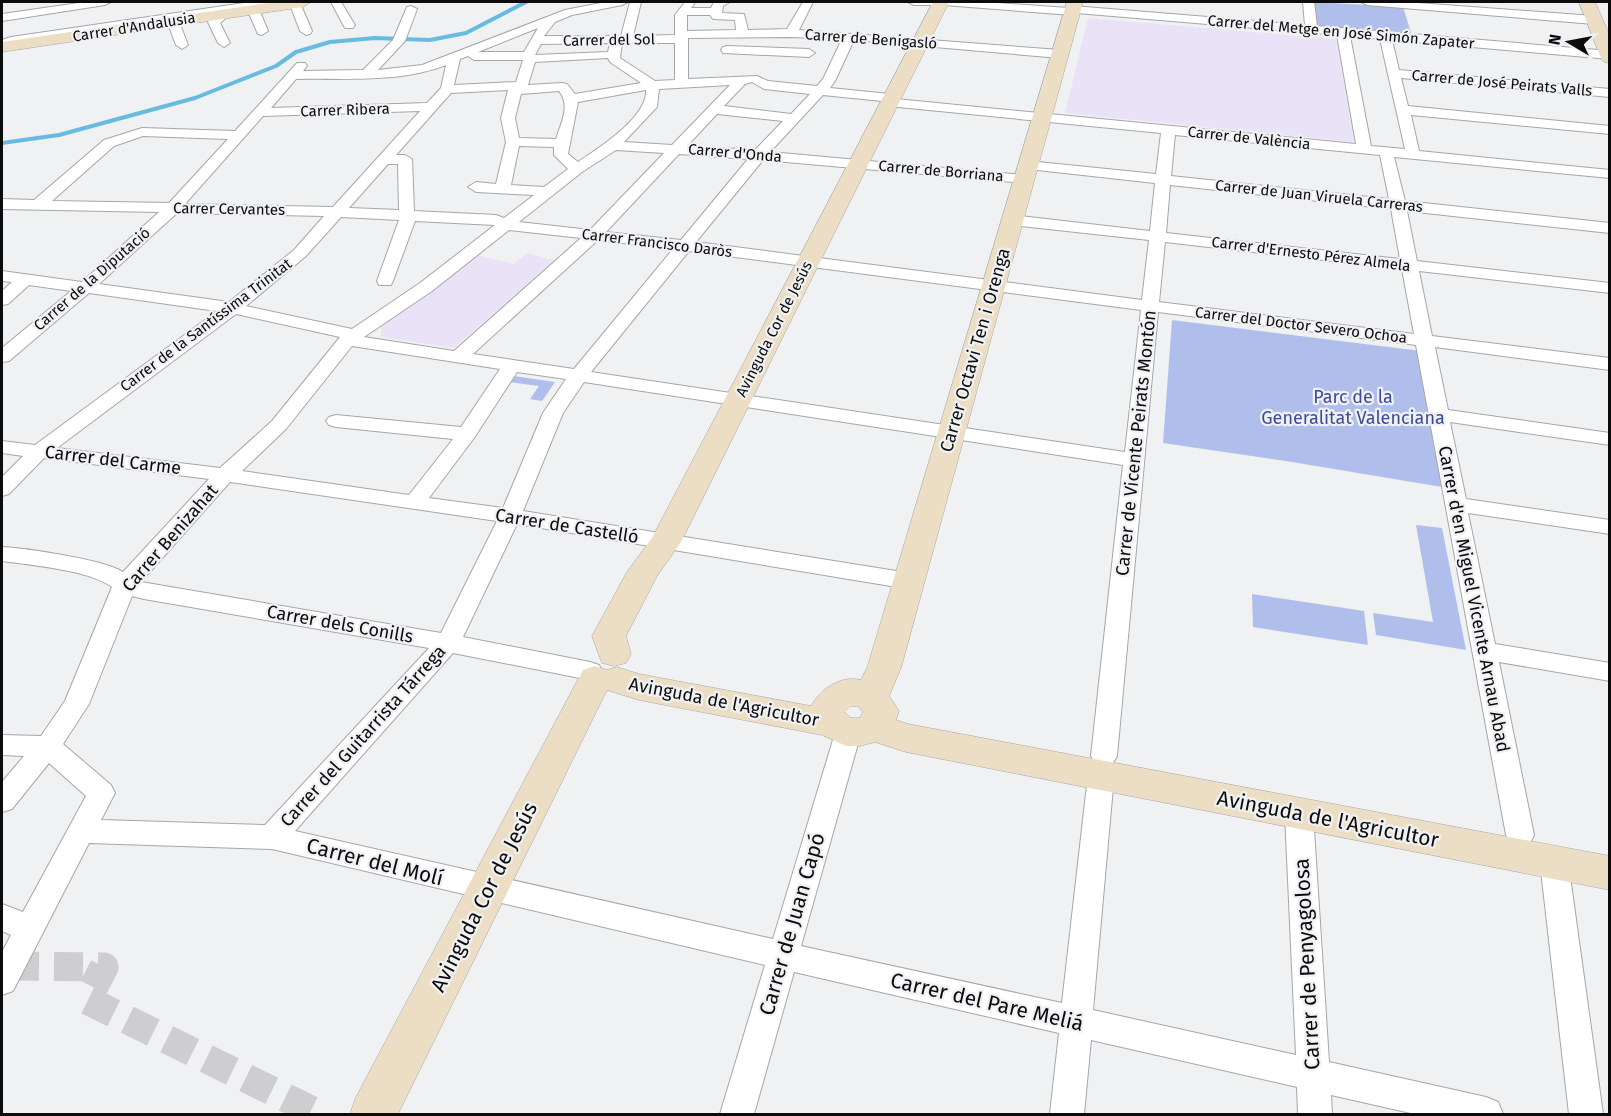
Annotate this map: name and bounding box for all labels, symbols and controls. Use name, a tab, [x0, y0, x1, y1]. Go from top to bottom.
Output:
street label: Carrer d'Andalusia	[71, 8, 197, 46]
street label: Carrer del Metge en José Simón Zapater	[1207, 11, 1475, 53]
north arrow	[1539, 12, 1599, 72]
street label: Carrer de Benigasló	[804, 25, 938, 53]
street label: Carrer del Sol	[563, 30, 656, 50]
text: N	[1544, 33, 1565, 46]
street label: Carrer de José Peirats Valls	[1411, 66, 1593, 100]
street label: Carrer Ribera	[300, 99, 390, 121]
street label: Carrer de València	[1187, 123, 1311, 153]
street label: Carrer d'Onda	[687, 140, 783, 166]
street label: Carrer de Borriana	[878, 157, 1004, 185]
street label: Carrer de Juan Viruela Carreras	[1214, 176, 1424, 216]
street label: Carrer Cervantes	[173, 199, 285, 219]
street label: Carrer de la Diputació	[30, 224, 154, 334]
street label: Carrer Francisco Daròs	[581, 225, 733, 261]
street label: Carrer d'Ernesto Pérez Almela	[1211, 233, 1411, 275]
street label: Carrer Octavi Ten i Orenga	[935, 245, 1015, 455]
street label: Carrer de la Santíssima Trinitat	[117, 254, 296, 395]
street label: Avinguda Cor de Jesús	[732, 258, 816, 400]
street label: Carrer del Doctor Severo Ochoa	[1194, 303, 1408, 347]
street label: Carrer de Vicente Peirats Montón	[1111, 309, 1161, 577]
park label: Parc de la Generalitat Valenciana	[1261, 386, 1445, 429]
street label: Carrer del Carme	[44, 441, 182, 479]
street label: Carrer d'en Miguel Vicente Arnau Abad	[1433, 444, 1515, 754]
street label: Carrer Benizahat	[117, 479, 223, 596]
street label: Carrer de Castelló	[494, 504, 640, 548]
street label: Carrer dels Conills	[265, 600, 415, 648]
street label: Carrer del Guitarrista Tárrega	[276, 641, 450, 831]
street label: Avinguda de l'Agricultor	[627, 673, 821, 731]
street label: Avinguda de l'Agricultor	[1215, 785, 1441, 853]
street label: Avinguda Cor de Jesús	[425, 798, 543, 996]
street label: Carrer de Juan Capó	[753, 830, 831, 1018]
street label: Carrer del Molí	[304, 832, 446, 892]
street label: Carrer de Penyagolosa	[1288, 858, 1326, 1070]
street label: Carrer del Pare Meliá	[888, 967, 1086, 1037]

